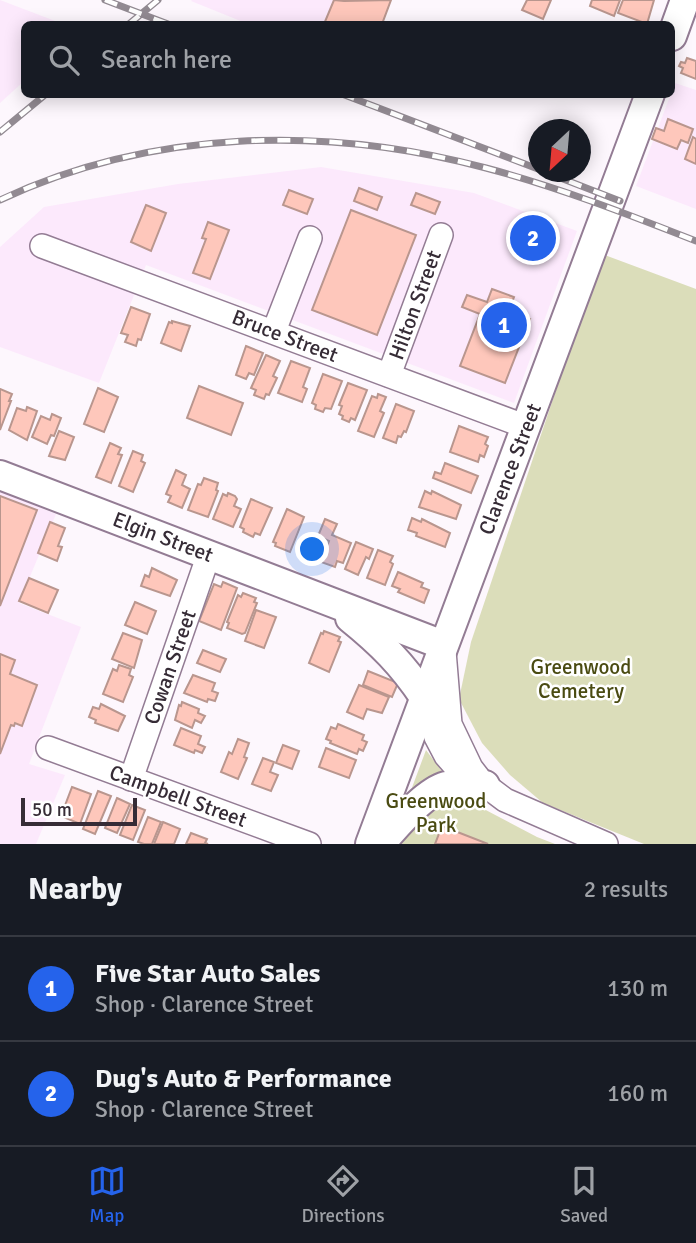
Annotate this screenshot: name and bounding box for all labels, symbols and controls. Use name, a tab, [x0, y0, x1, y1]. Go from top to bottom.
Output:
search box	[21, 21, 675, 98]
icon: search	[45, 41, 83, 79]
text: Search here	[101, 44, 232, 76]
north arrow	[528, 119, 591, 182]
pin: 2	[510, 212, 556, 264]
street label: Hilton Street	[383, 247, 447, 363]
pin: 1	[481, 299, 527, 351]
street label: Bruce Street	[228, 304, 342, 368]
street label: Clarence Street	[473, 400, 547, 538]
street label: Elgin Street	[109, 506, 217, 568]
your location	[295, 532, 329, 566]
street label: Cowan Street	[138, 606, 202, 728]
park label: Greenwood Cemetery	[531, 654, 631, 704]
street label: Campbell Street	[106, 759, 250, 833]
park label: Greenwood Park	[386, 788, 486, 838]
scale bar	[21, 795, 136, 827]
text: 50 m	[32, 798, 72, 822]
text: Nearby	[28, 871, 122, 908]
text: 2 results	[584, 875, 668, 904]
text: Five Star Auto Sales	[95, 958, 320, 990]
text: 1	[45, 974, 57, 1003]
text: 130 m	[607, 974, 668, 1003]
text: Shop · Clarence Street	[95, 990, 313, 1019]
text: Dug's Auto & Performance	[95, 1063, 392, 1095]
text: 2	[45, 1079, 57, 1108]
text: 160 m	[607, 1079, 668, 1108]
text: Shop · Clarence Street	[95, 1095, 313, 1124]
tab: Map	[88, 1162, 126, 1228]
tab: Directions	[302, 1162, 385, 1228]
tab: Saved	[560, 1162, 608, 1228]

